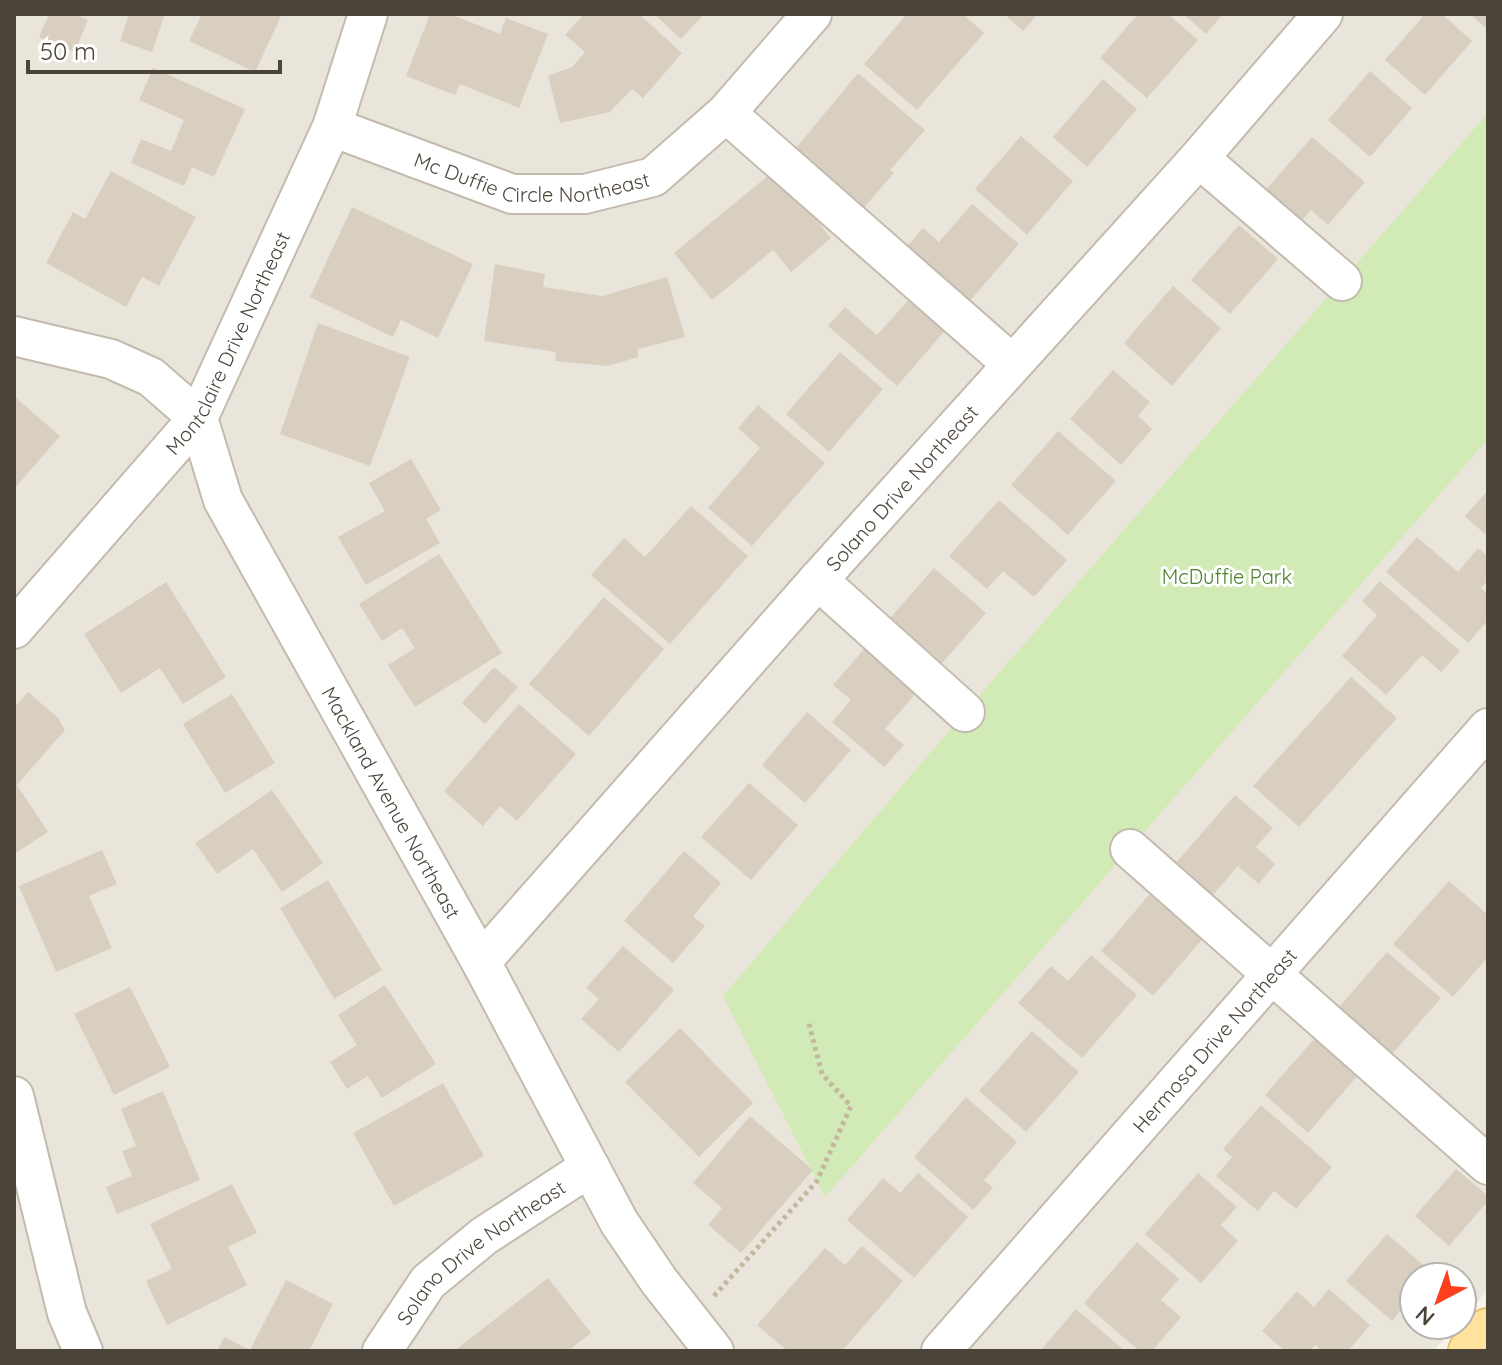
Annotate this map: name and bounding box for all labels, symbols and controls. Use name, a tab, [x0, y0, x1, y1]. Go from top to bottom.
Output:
scale bar	[28, 24, 280, 74]
text: 50 m	[40, 36, 96, 66]
street label: Mc Duffie Circle Northeast	[411, 146, 652, 207]
street label: Montclaire Drive Northeast	[160, 227, 295, 459]
street label: Solano Drive Northeast	[820, 399, 983, 576]
park label: McDuffie Park	[1162, 564, 1292, 589]
street label: Mackland Avenue Northeast	[317, 682, 467, 923]
street label: Hermosa Drive Northeast	[1127, 943, 1302, 1137]
street label: Solano Drive Northeast	[391, 1174, 570, 1329]
north arrow	[1398, 1261, 1478, 1341]
text: N	[1410, 1300, 1440, 1332]

